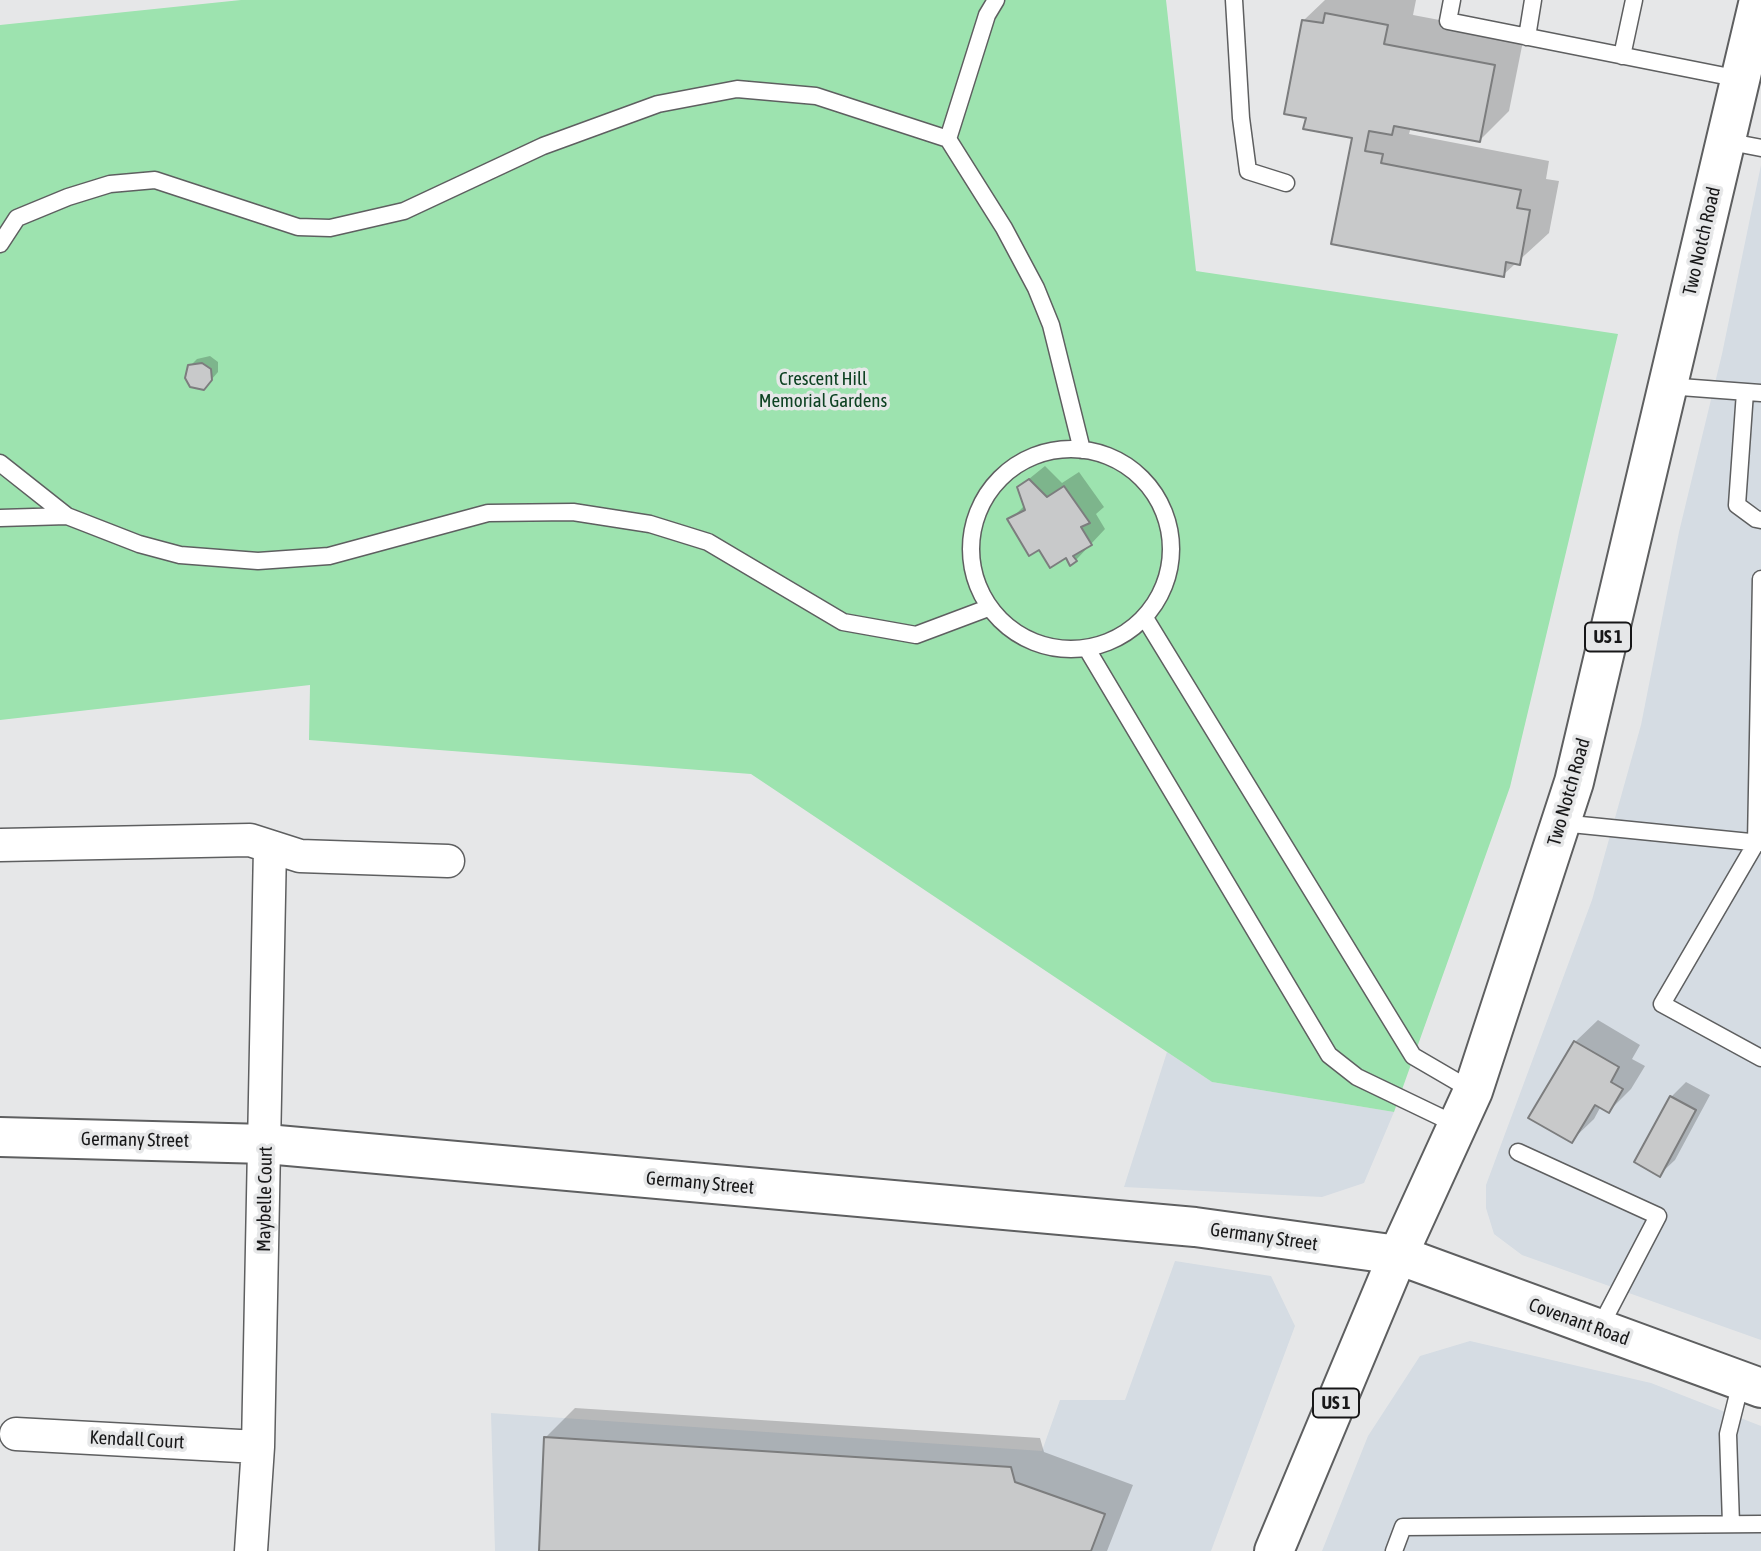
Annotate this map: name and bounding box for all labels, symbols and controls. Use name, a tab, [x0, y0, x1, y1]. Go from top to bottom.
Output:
street label: Two Notch Road	[1678, 184, 1726, 298]
park label: Crescent Hill Memorial Gardens	[759, 368, 887, 412]
road number: US 1	[1585, 622, 1631, 652]
street label: Two Notch Road	[1543, 736, 1595, 848]
street label: Germany Street	[81, 1128, 189, 1152]
street label: Maybelle Court	[253, 1146, 277, 1252]
street label: Germany Street	[645, 1167, 755, 1199]
street label: Germany Street	[1209, 1218, 1319, 1256]
street label: Covenant Road	[1526, 1293, 1632, 1351]
road number: US 1	[1313, 1388, 1359, 1418]
street label: Kendall Court	[89, 1426, 185, 1454]

